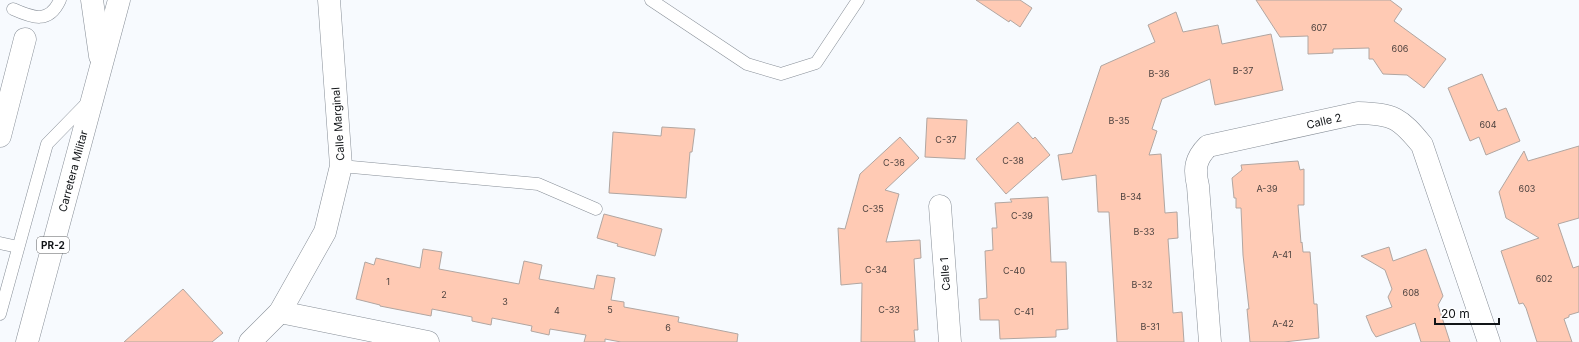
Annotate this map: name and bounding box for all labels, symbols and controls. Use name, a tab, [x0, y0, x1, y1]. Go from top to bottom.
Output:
house number: 607	[1311, 22, 1327, 33]
house number: 606	[1392, 43, 1409, 54]
house number: B-37	[1233, 65, 1253, 76]
house number: B-36	[1148, 68, 1170, 79]
street label: Calle Marginal	[328, 87, 348, 161]
street label: Calle 2	[1305, 110, 1343, 132]
house number: B-35	[1109, 115, 1129, 126]
house number: 604	[1479, 119, 1497, 130]
street label: Carretera Militar	[55, 129, 91, 213]
house number: C-37	[935, 134, 957, 145]
house number: C-38	[1002, 155, 1024, 166]
house number: C-36	[883, 157, 905, 168]
house number: A-39	[1256, 183, 1278, 194]
house number: 603	[1519, 183, 1536, 194]
house number: B-34	[1120, 191, 1142, 202]
house number: C-35	[862, 203, 884, 214]
house number: C-39	[1011, 210, 1033, 221]
house number: B-33	[1133, 226, 1155, 237]
road number: PR-2	[37, 237, 69, 253]
house number: A-41	[1272, 249, 1292, 260]
street label: Calle 1	[937, 257, 953, 291]
house number: C-34	[865, 264, 887, 275]
house number: C-40	[1003, 265, 1025, 276]
house number: 602	[1536, 273, 1552, 284]
house number: 1	[386, 276, 390, 287]
house number: B-32	[1132, 279, 1152, 290]
house number: 608	[1403, 287, 1420, 298]
house number: 2	[441, 289, 447, 300]
house number: 3	[502, 296, 508, 307]
scale bar	[1435, 300, 1499, 326]
house number: 5	[607, 304, 613, 315]
house number: C-33	[878, 304, 900, 315]
house number: 4	[554, 305, 560, 316]
house number: C-41	[1014, 306, 1034, 317]
text: 20 m	[1441, 306, 1470, 321]
house number: A-42	[1272, 318, 1294, 329]
house number: B-31	[1140, 321, 1160, 332]
house number: 6	[665, 322, 671, 333]

